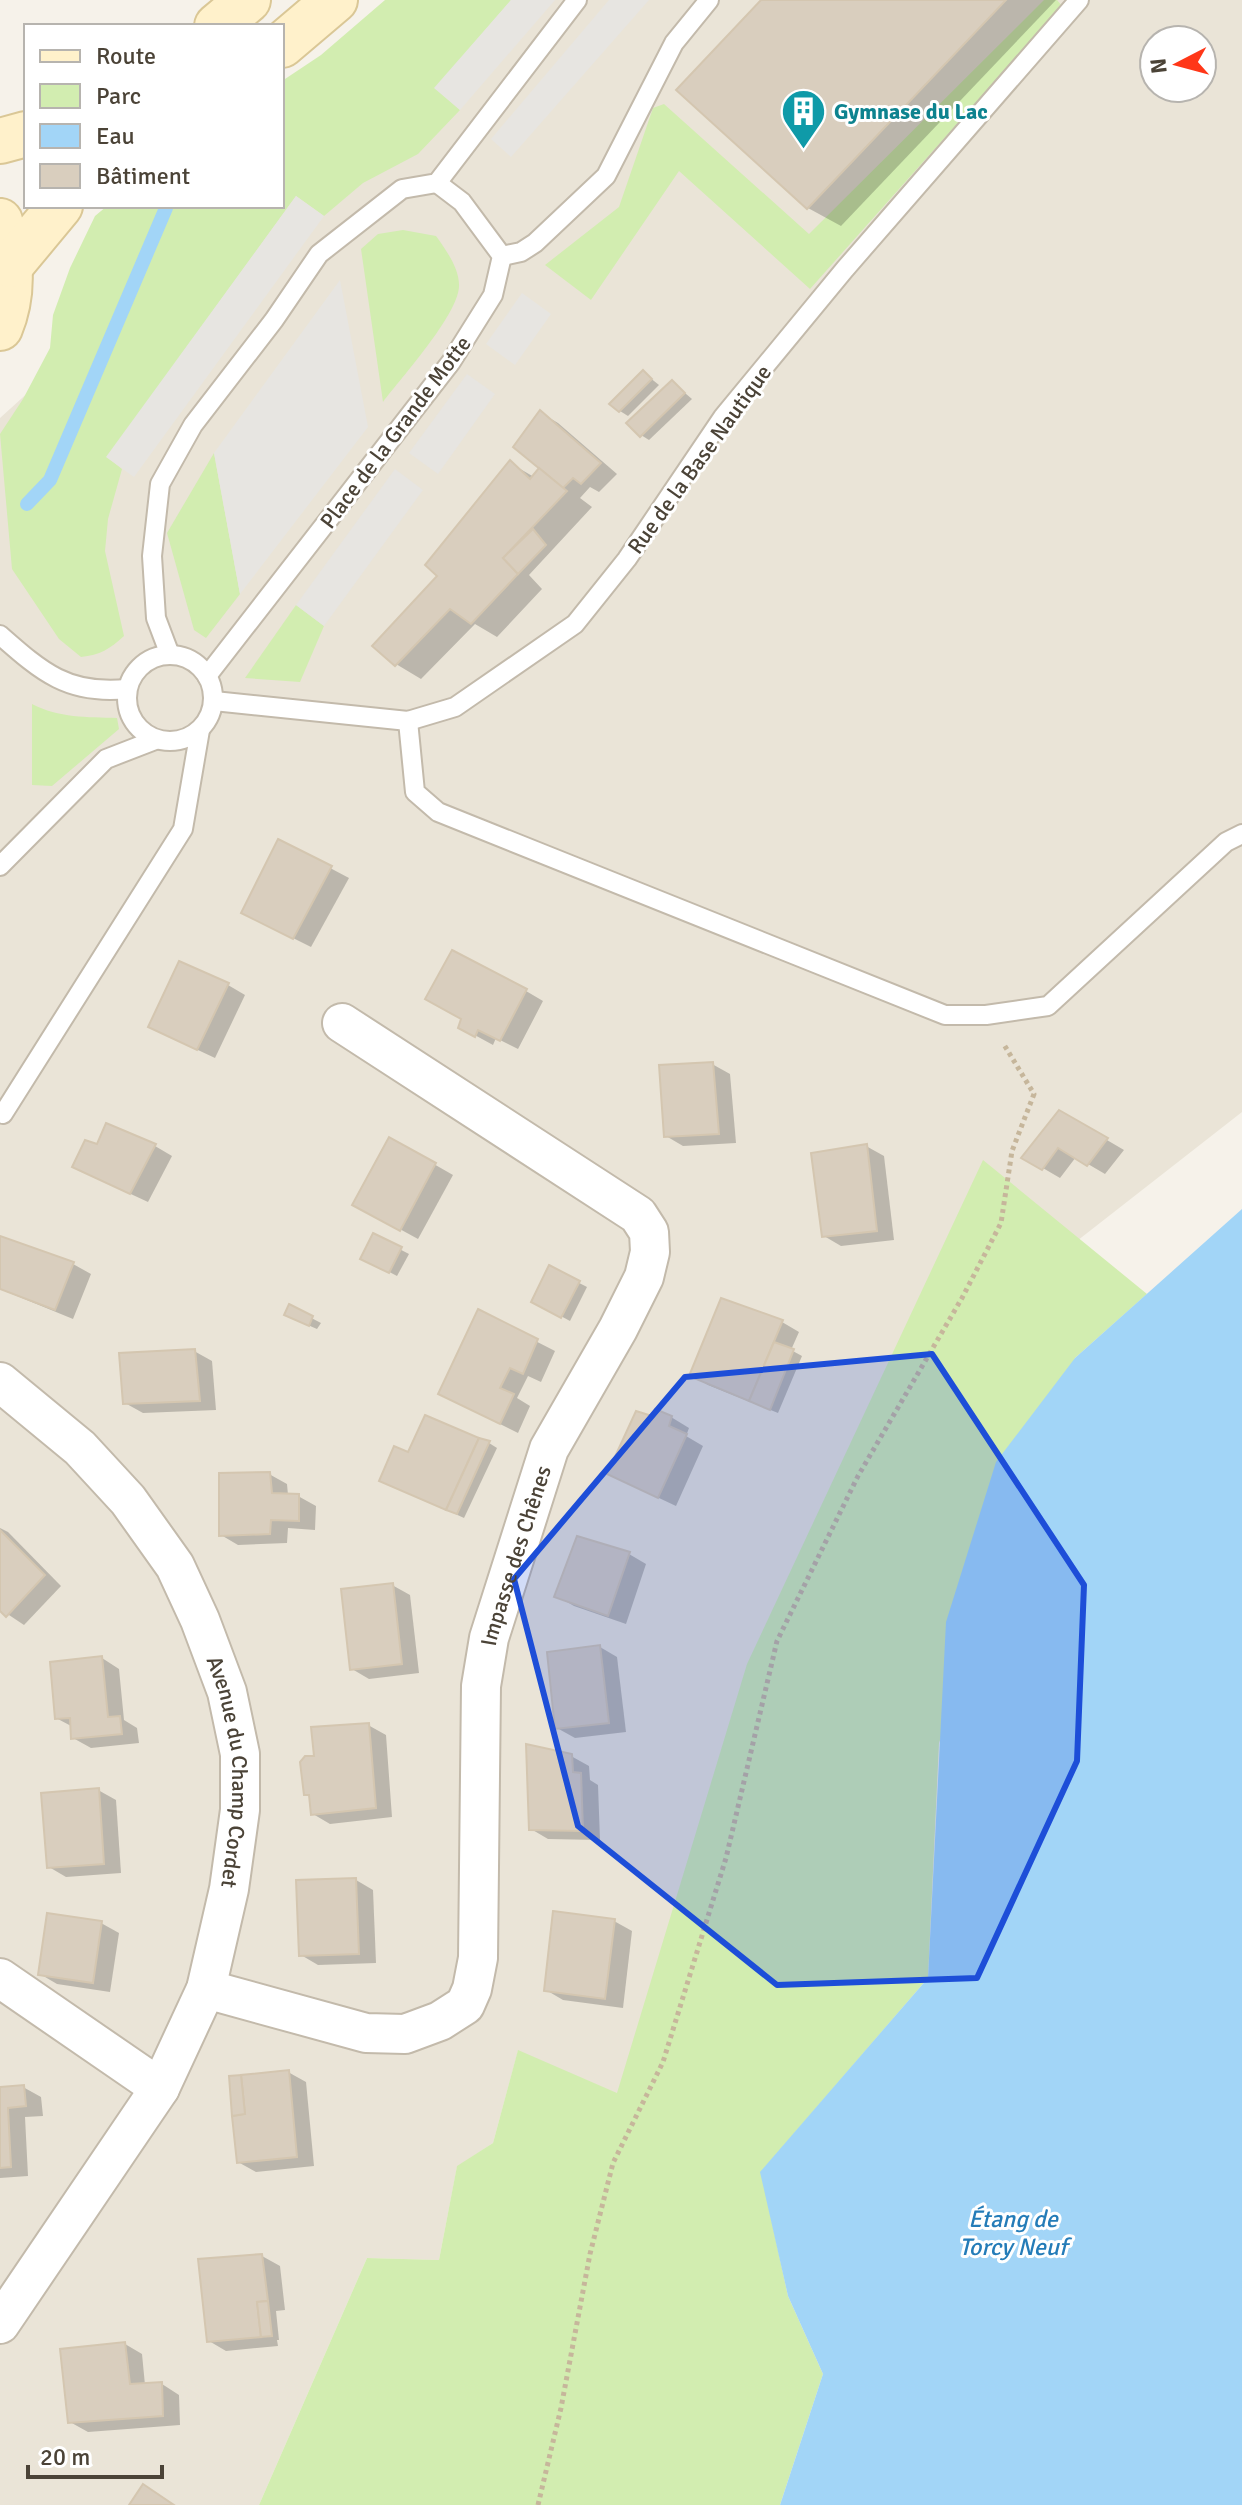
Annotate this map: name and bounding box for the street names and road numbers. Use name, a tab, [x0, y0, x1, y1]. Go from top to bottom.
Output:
street label: Place de la Grande Motte	[314, 331, 477, 534]
street label: Rue de la Base Nautique	[622, 359, 777, 559]
street label: Impasse des Chênes	[475, 1462, 557, 1648]
street label: Avenue du Champ Cordet	[201, 1652, 253, 1890]

